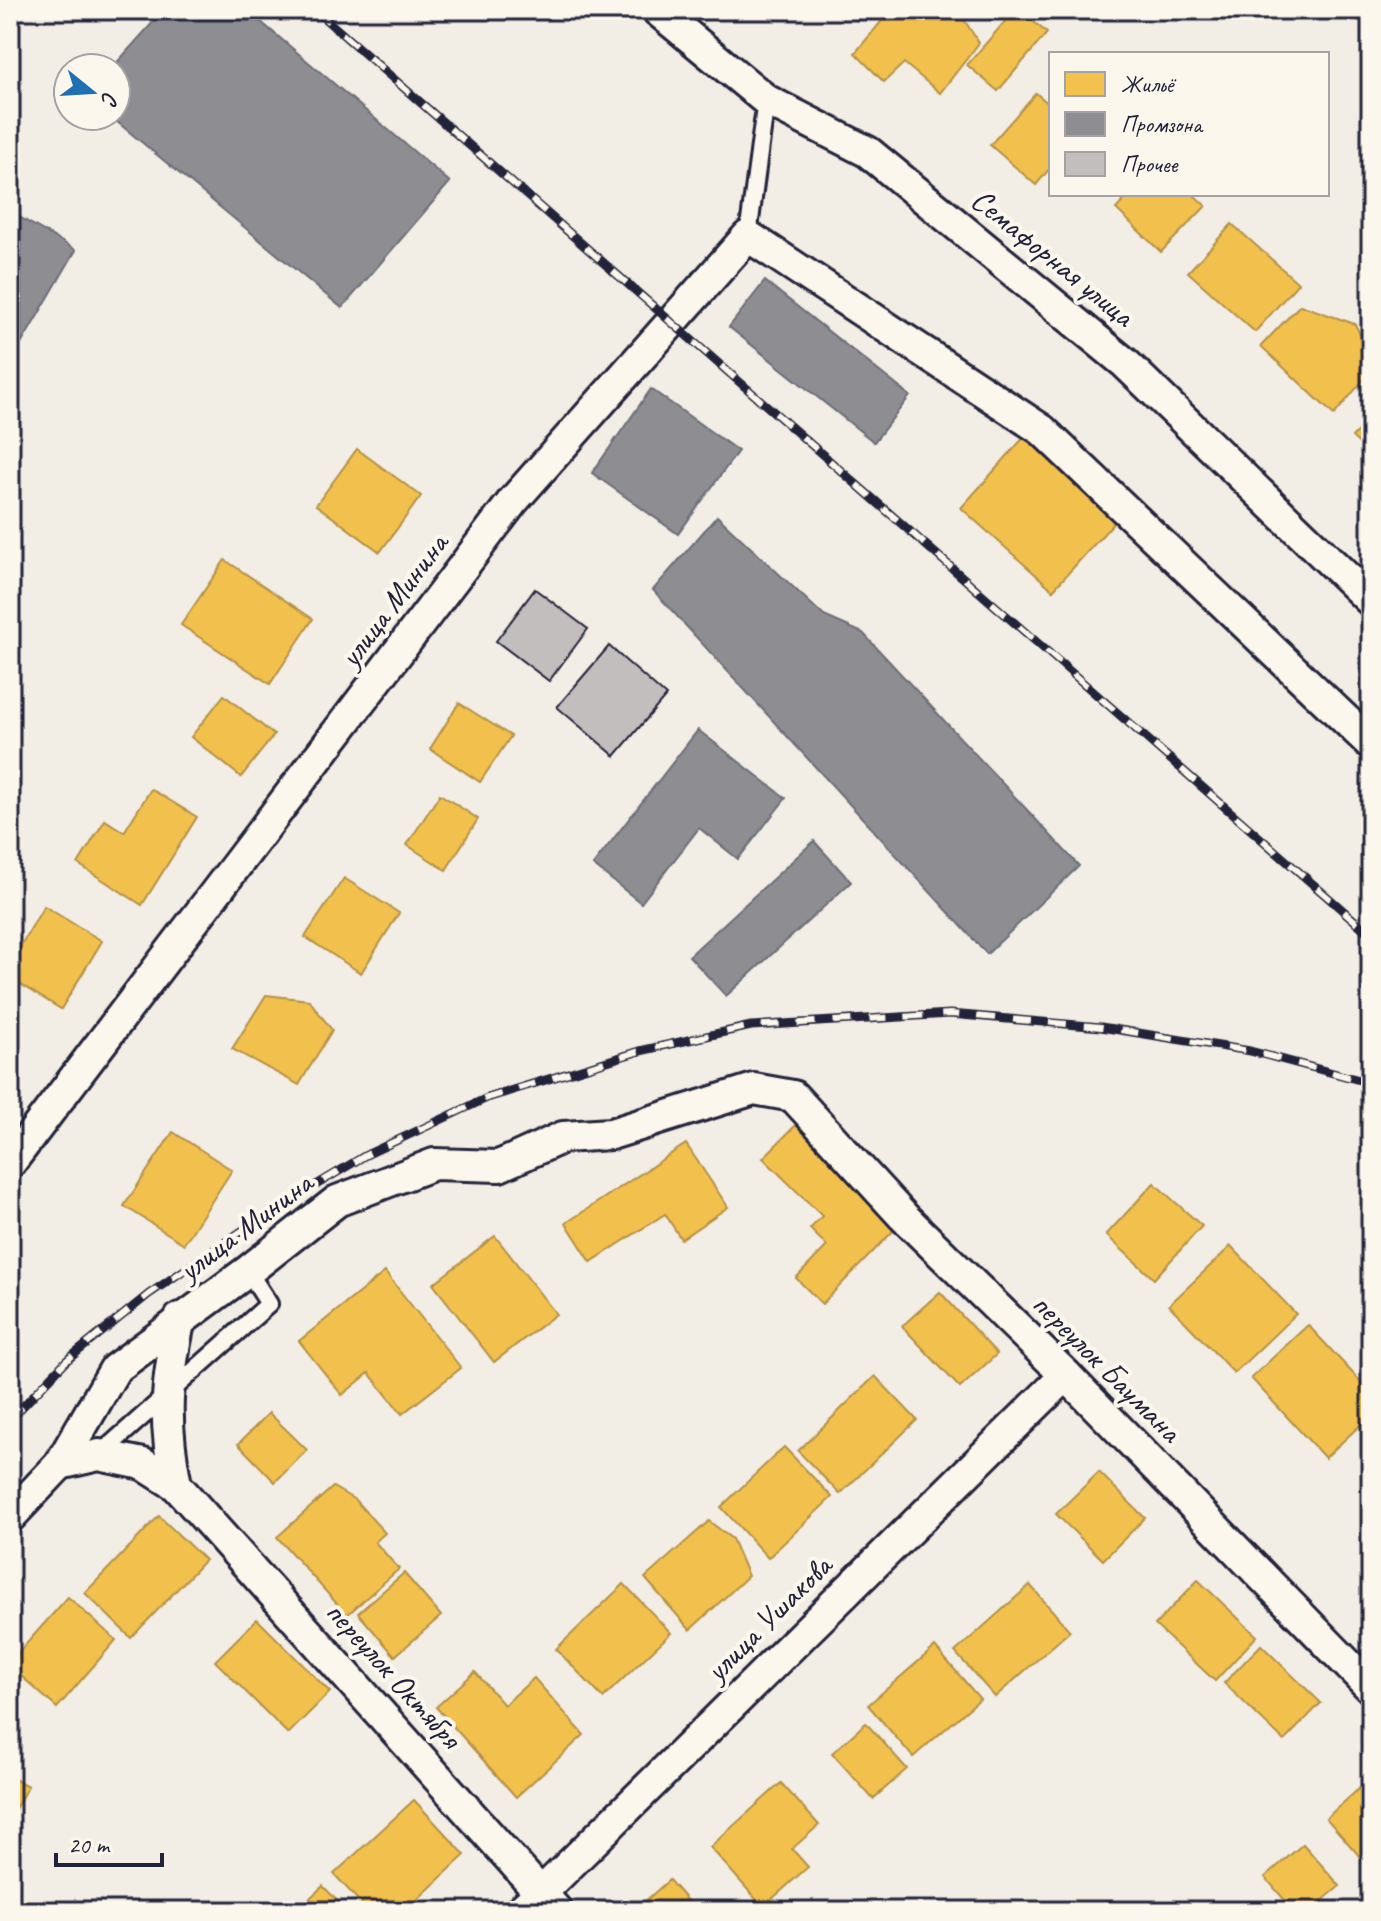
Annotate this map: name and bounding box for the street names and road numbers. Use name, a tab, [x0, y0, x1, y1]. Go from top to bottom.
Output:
street label: Семафорная улица	[963, 179, 1144, 337]
street label: улица Минина	[328, 523, 459, 677]
street label: улица Минина	[168, 1161, 323, 1291]
street label: переулок Баумана	[1023, 1284, 1192, 1452]
street label: улица Ушакова	[695, 1544, 842, 1692]
street label: переулок Октября	[317, 1592, 472, 1758]

